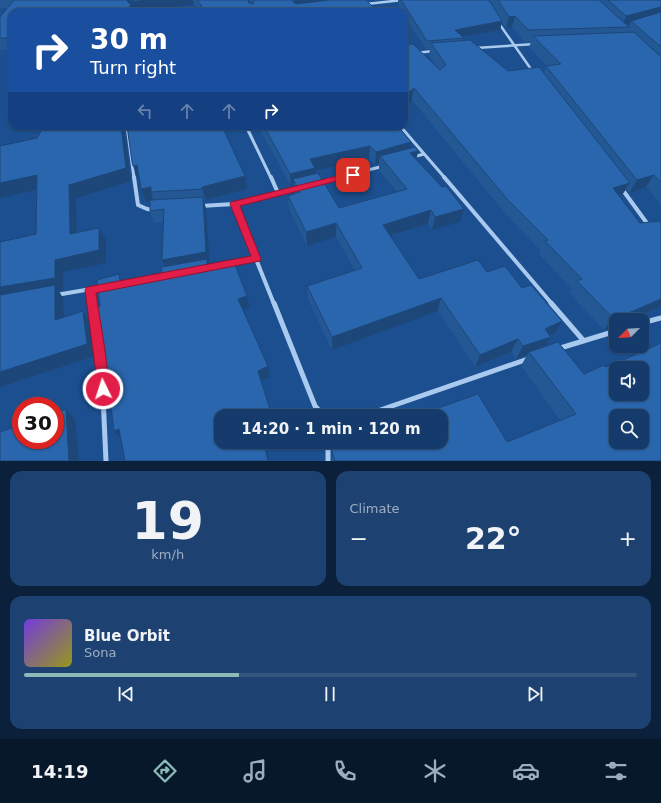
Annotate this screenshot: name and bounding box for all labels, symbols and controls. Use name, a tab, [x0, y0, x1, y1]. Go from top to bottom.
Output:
text: 30 m	[90, 23, 168, 56]
icon: right	[24, 24, 76, 76]
text: Turn right	[90, 57, 176, 78]
icon: left	[134, 100, 156, 122]
icon: ahead	[176, 100, 198, 122]
icon: ahead	[218, 100, 240, 122]
icon: right	[260, 100, 282, 122]
pin	[336, 158, 370, 192]
icon: arrive	[342, 164, 364, 186]
north arrow	[609, 313, 649, 353]
map controls	[609, 313, 649, 449]
button: sound	[609, 361, 649, 401]
position arrow	[82, 368, 124, 410]
speed limit sign: 30	[12, 397, 64, 449]
button: search	[609, 409, 649, 449]
text: 14:20 · 1 min · 120 m	[241, 420, 421, 438]
text: 19	[132, 491, 204, 551]
text: Climate	[350, 501, 400, 516]
text: 22°	[465, 521, 522, 556]
text: −	[350, 526, 368, 551]
text: +	[619, 526, 637, 551]
text: km/h	[151, 547, 184, 562]
text: Blue Orbit	[84, 627, 170, 645]
text: Sona	[84, 645, 116, 660]
icon: previous	[115, 683, 137, 705]
icon: pause	[319, 683, 341, 705]
icon: next	[524, 683, 546, 705]
icon: directions	[151, 757, 179, 785]
icon: music	[241, 757, 269, 785]
icon: phone	[331, 757, 359, 785]
icon: climate	[421, 757, 449, 785]
icon: car	[512, 757, 540, 785]
icon: filters	[602, 757, 630, 785]
text: 14:19	[31, 761, 88, 782]

